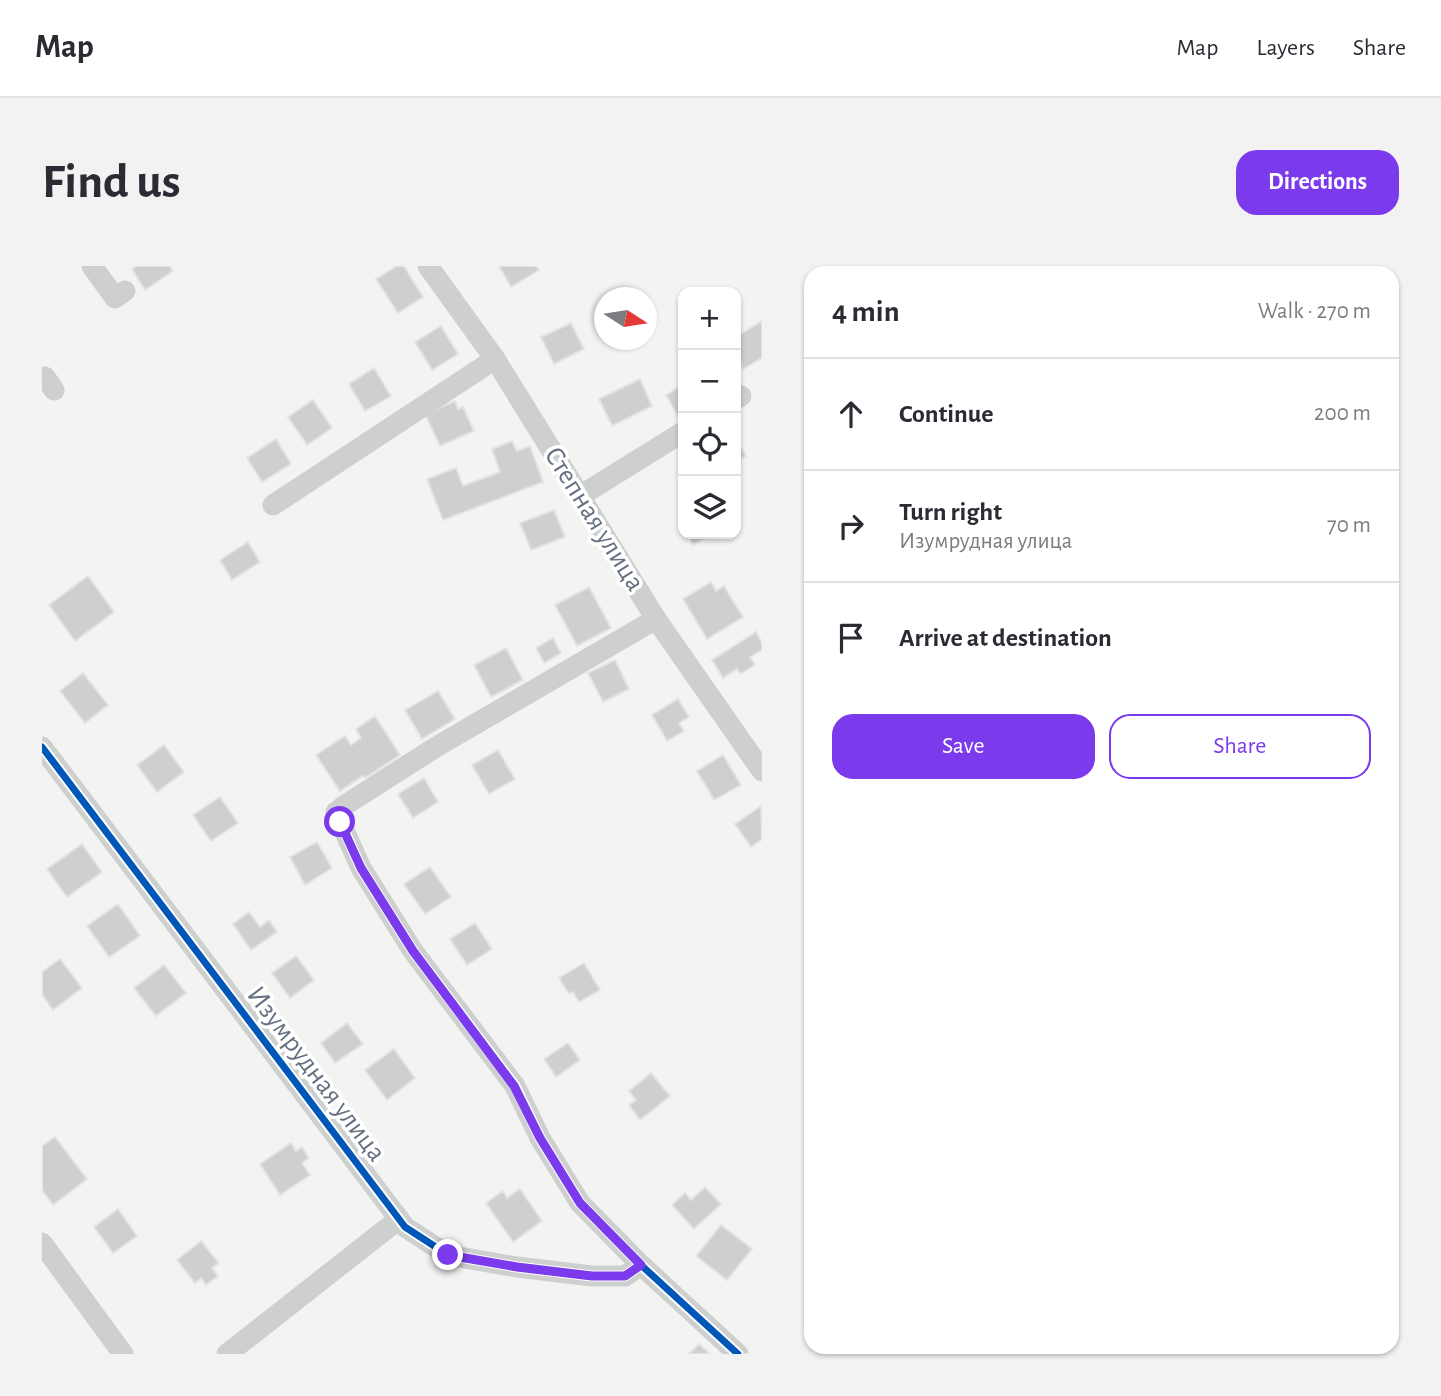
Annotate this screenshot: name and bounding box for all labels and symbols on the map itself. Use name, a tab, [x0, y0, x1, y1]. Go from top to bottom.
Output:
north arrow	[594, 287, 657, 350]
street label: Степная улица	[539, 442, 649, 596]
route start	[324, 806, 355, 837]
street label: Изумрудная улица	[241, 981, 391, 1167]
route end	[432, 1239, 463, 1270]

